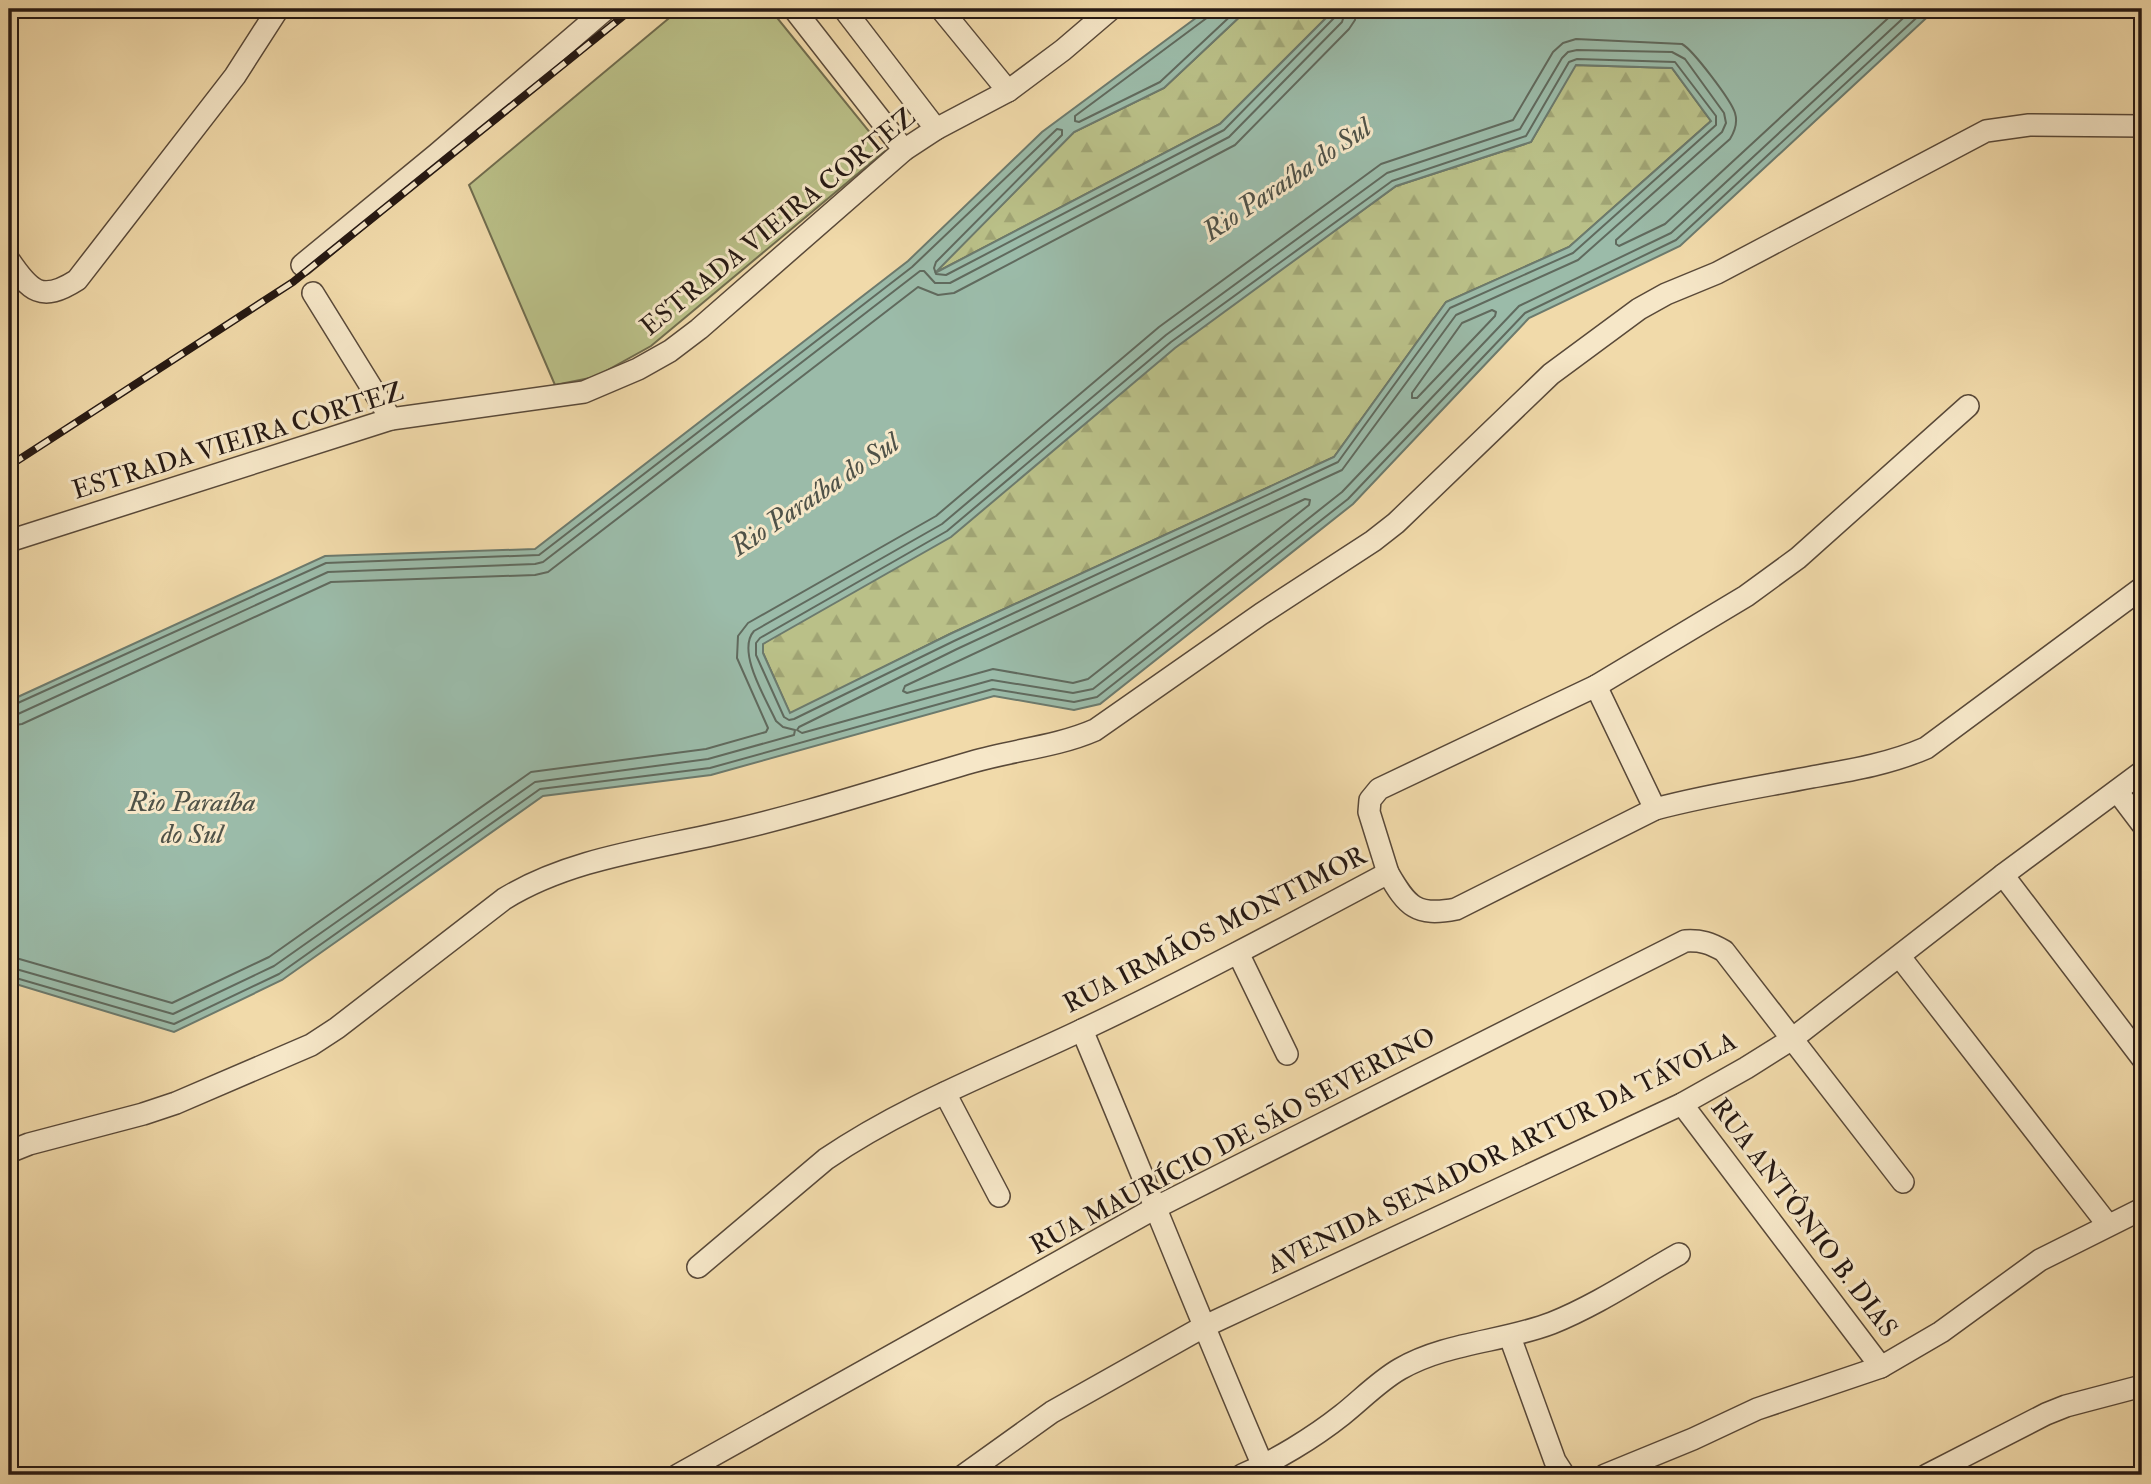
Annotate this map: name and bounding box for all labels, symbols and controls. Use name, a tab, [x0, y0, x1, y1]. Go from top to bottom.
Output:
street label: ESTRADA VIEIRA CORTEZ	[634, 101, 922, 343]
water label: Rio Paraíba do Sul	[1195, 109, 1380, 250]
street label: ESTRADA VIEIRA CORTEZ	[69, 375, 407, 507]
water label: Rio Paraíba do Sul	[723, 424, 908, 565]
water label: Rio Paraíba do Sul	[127, 785, 256, 852]
street label: RUA IRMÃOS MONTIMOR	[1058, 838, 1373, 1020]
street label: RUA MAURÍCIO DE SÃO SEVERINO	[1024, 1019, 1441, 1262]
street label: AVENIDA SENADOR ARTUR DA TÁVOLA	[1260, 1023, 1742, 1281]
street label: RUA ANTÔNIO B. DIAS	[1704, 1091, 1906, 1344]

